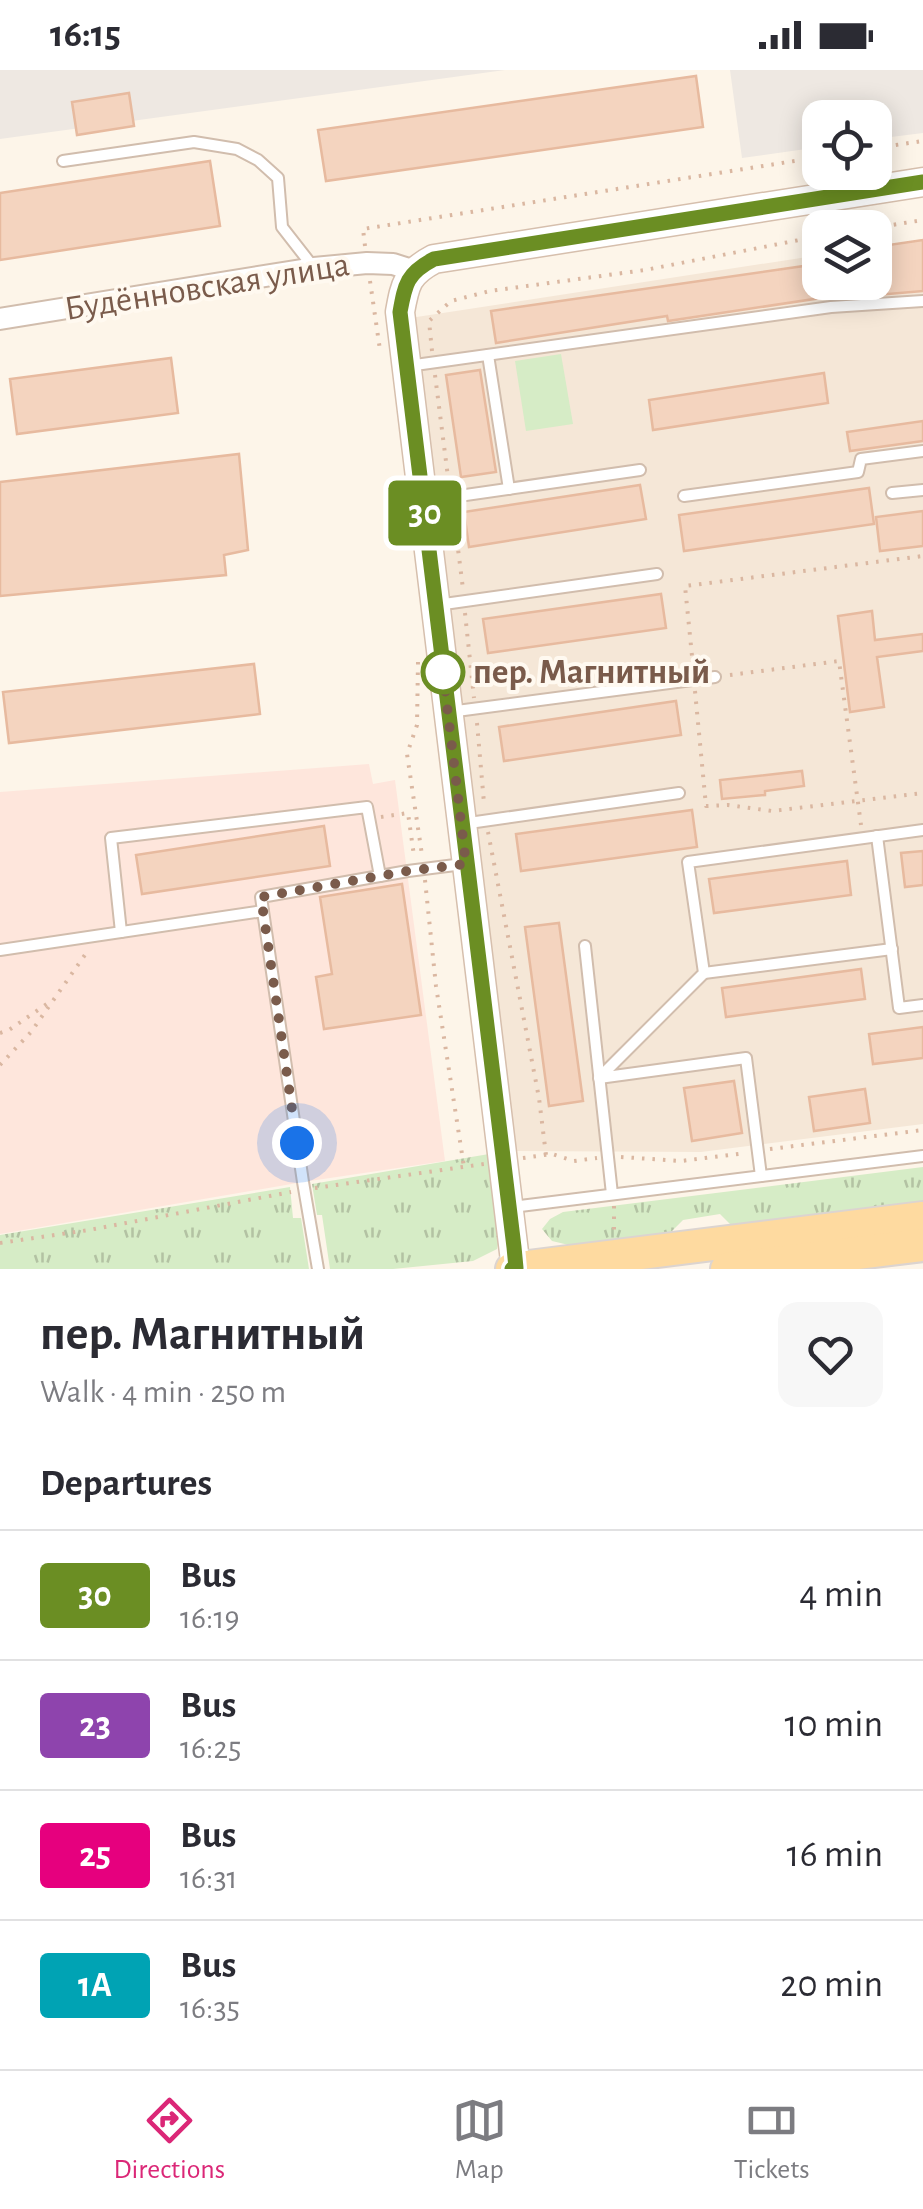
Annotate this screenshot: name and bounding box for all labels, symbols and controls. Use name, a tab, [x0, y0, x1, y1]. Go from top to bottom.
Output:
text: 16:15	[50, 16, 121, 54]
map controls	[802, 100, 892, 300]
button: locate	[802, 100, 892, 190]
button: layers	[802, 210, 892, 300]
street label: Будённовская улица	[62, 247, 352, 327]
line badge: 30	[380, 480, 470, 546]
text: 30	[408, 496, 442, 531]
marker: пер. Магнитный	[422, 651, 464, 693]
place label: пер. Магнитный	[473, 655, 710, 690]
your location	[272, 1118, 322, 1168]
button: heart	[778, 1302, 883, 1407]
text: пер. Магнитный	[40, 1311, 365, 1359]
text: Walk · 4 min · 250 m	[40, 1376, 286, 1408]
text: Departures	[40, 1465, 212, 1503]
text: Bus	[180, 1557, 236, 1595]
text: 4 min	[799, 1576, 883, 1614]
text: 30	[78, 1578, 112, 1613]
text: 16:19	[180, 1602, 239, 1634]
text: Bus	[180, 1687, 236, 1725]
text: 10 min	[784, 1706, 883, 1744]
text: 23	[79, 1708, 111, 1743]
text: 16:25	[180, 1732, 241, 1764]
text: Bus	[180, 1817, 236, 1855]
text: 16 min	[787, 1836, 883, 1874]
text: 25	[79, 1838, 111, 1873]
text: 16:31	[180, 1862, 238, 1894]
text: Bus	[180, 1947, 236, 1985]
text: 20 min	[780, 1966, 883, 2004]
text: 1А	[78, 1968, 112, 2003]
text: 16:35	[180, 1992, 240, 2024]
tab: Directions	[113, 2093, 225, 2187]
tab: Map	[452, 2093, 507, 2187]
tab: Tickets	[734, 2093, 810, 2187]

